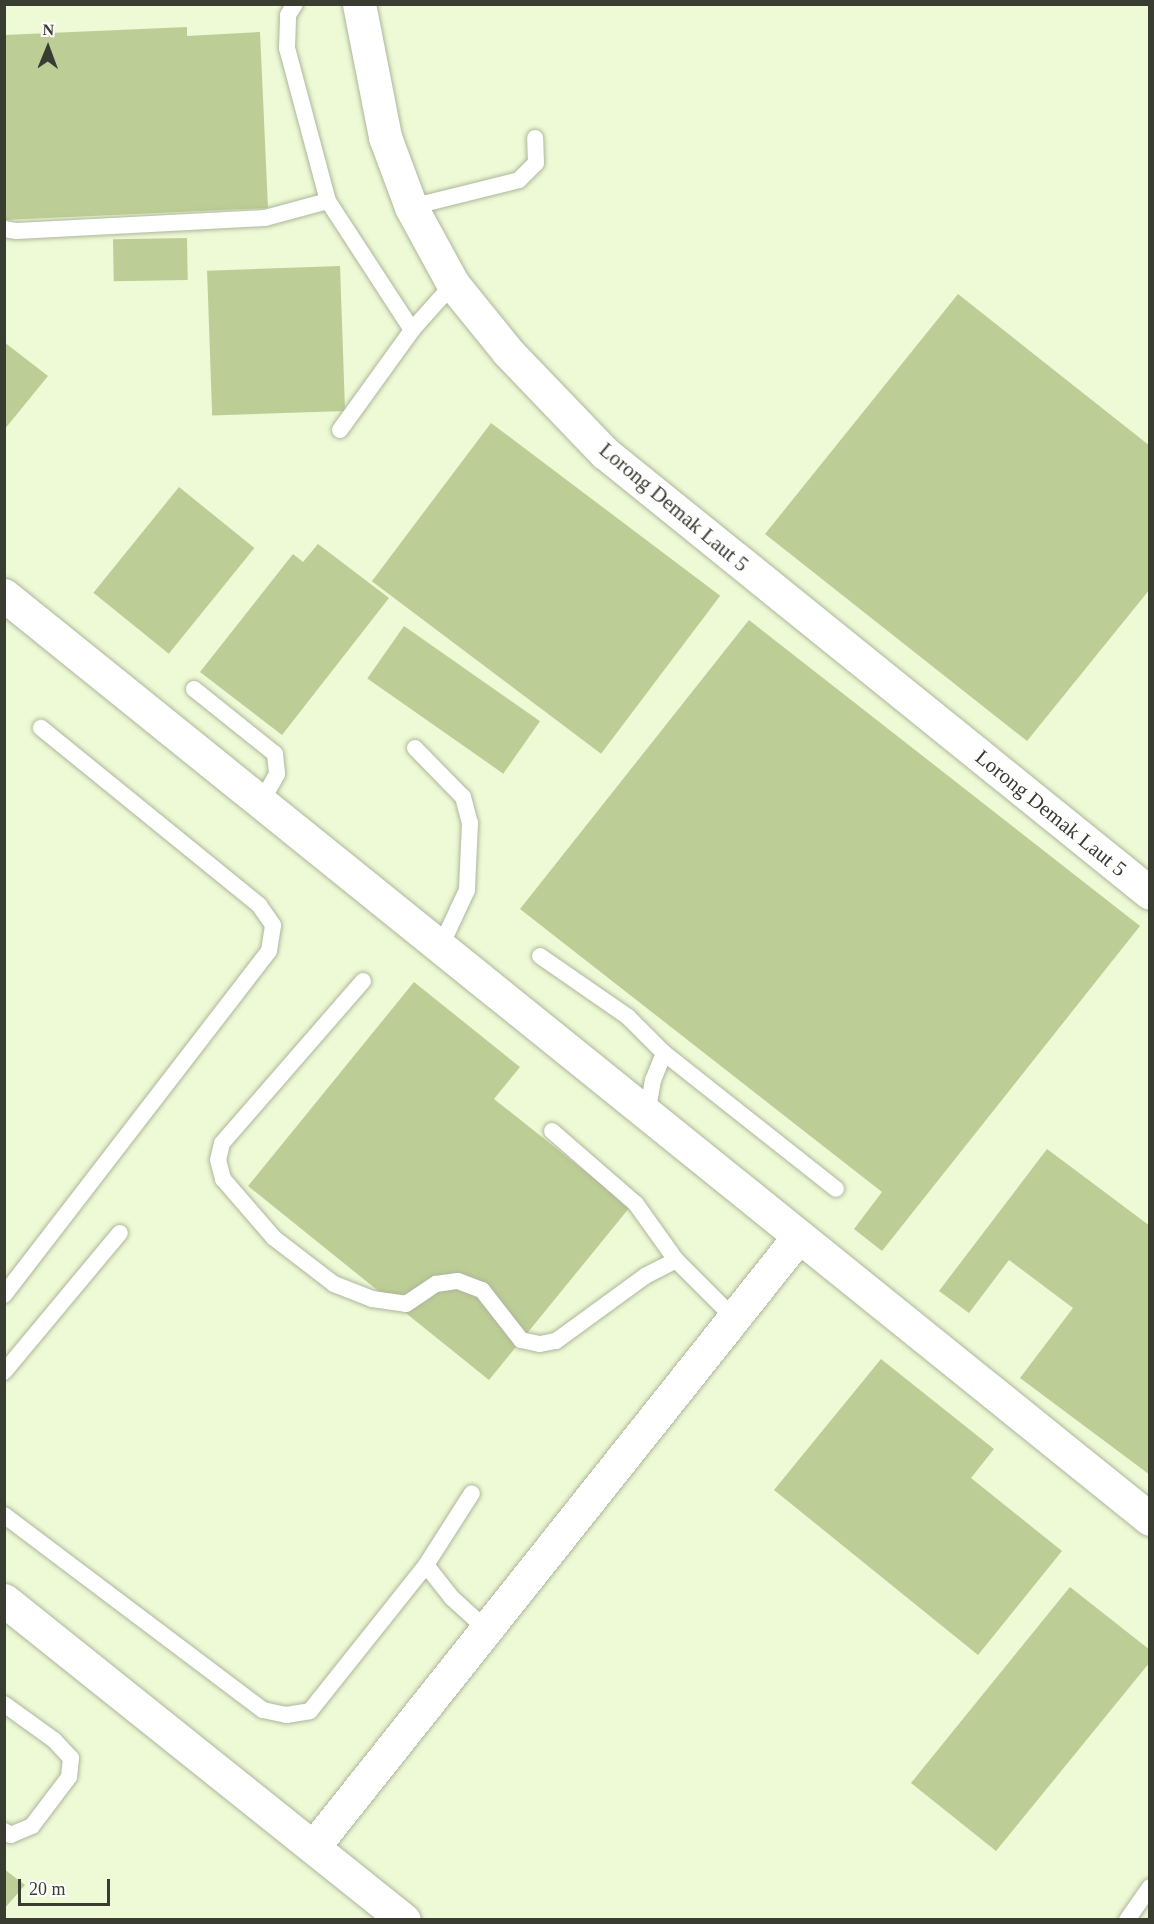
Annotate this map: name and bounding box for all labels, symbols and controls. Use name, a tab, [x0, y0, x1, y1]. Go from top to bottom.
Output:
north arrow	[18, 18, 78, 78]
text: N	[42, 21, 54, 38]
street label: Lorong Demak Laut 5	[594, 437, 754, 577]
street label: Lorong Demak Laut 5	[970, 744, 1132, 882]
scale bar	[21, 1867, 112, 1905]
text: 20 m	[29, 1879, 66, 1899]

